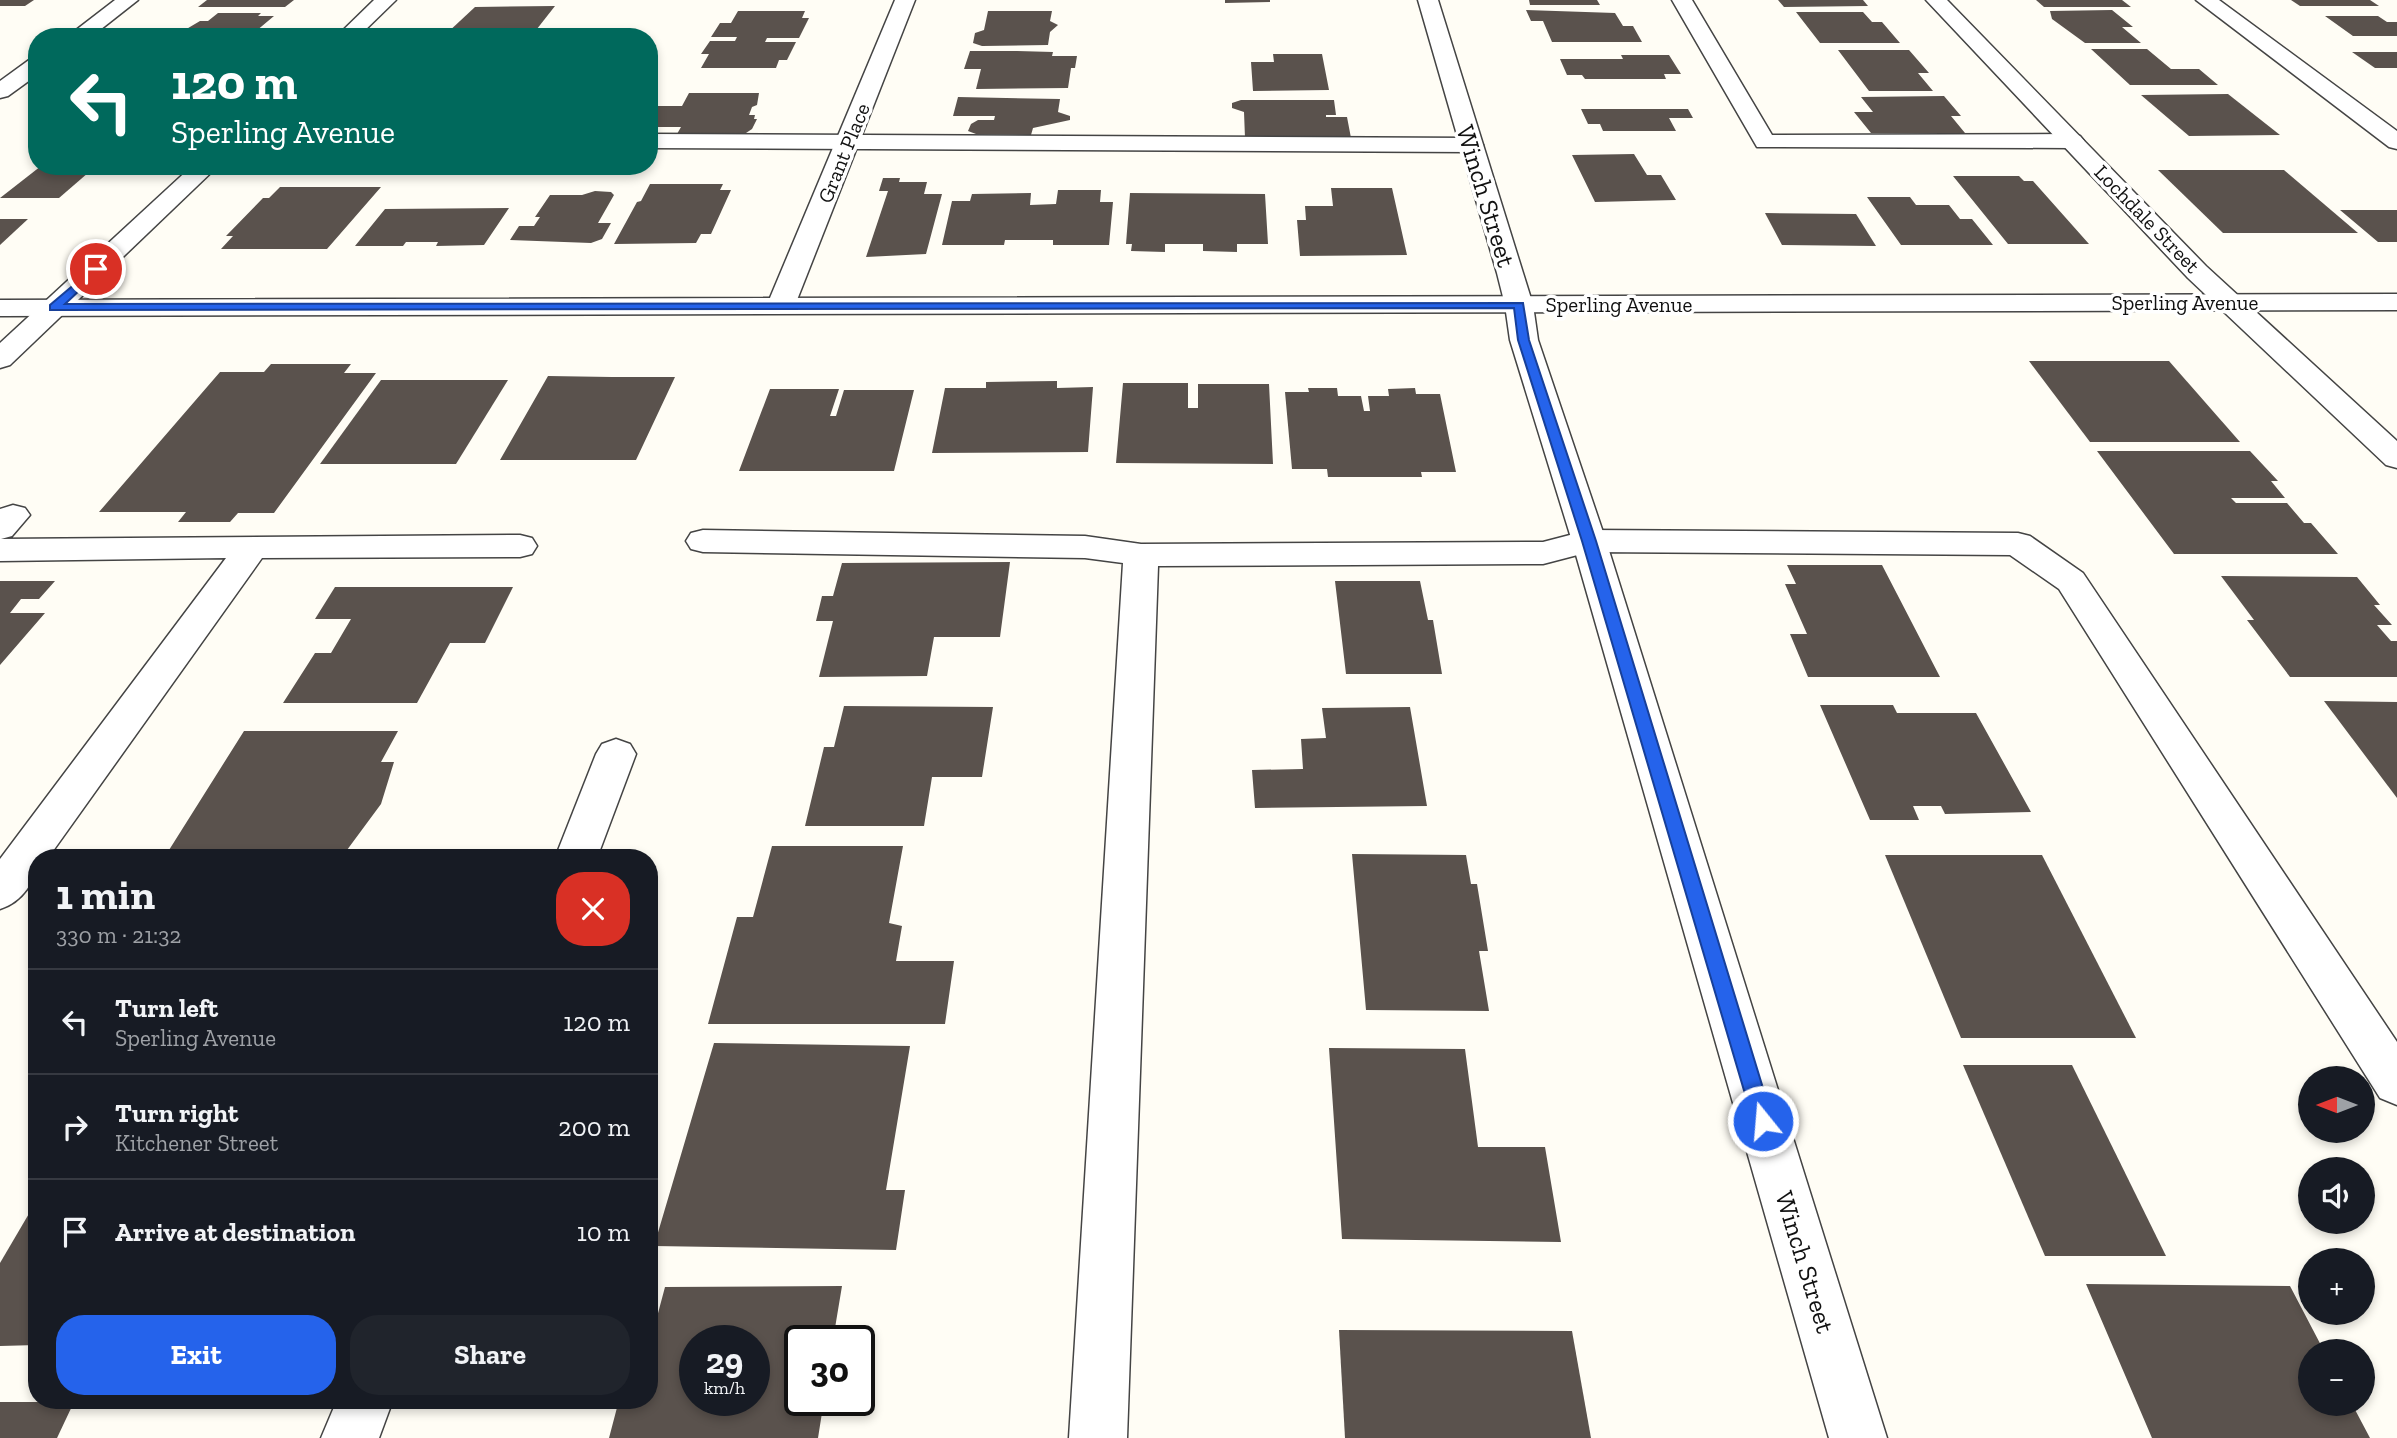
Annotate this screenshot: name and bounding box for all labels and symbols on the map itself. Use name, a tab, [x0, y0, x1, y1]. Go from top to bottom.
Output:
street label: Grant Place	[812, 99, 875, 206]
street label: Winch Street	[1449, 121, 1523, 271]
street label: Lochdale Street	[2089, 159, 2205, 278]
pin	[66, 239, 126, 299]
street label: Sperling Avenue	[2112, 290, 2259, 315]
street label: Sperling Avenue	[1546, 292, 1693, 317]
north arrow	[2298, 1066, 2375, 1143]
position arrow	[1726, 1084, 1800, 1158]
street label: Winch Street	[1768, 1187, 1842, 1337]
speed limit sign: 30	[784, 1325, 875, 1416]

